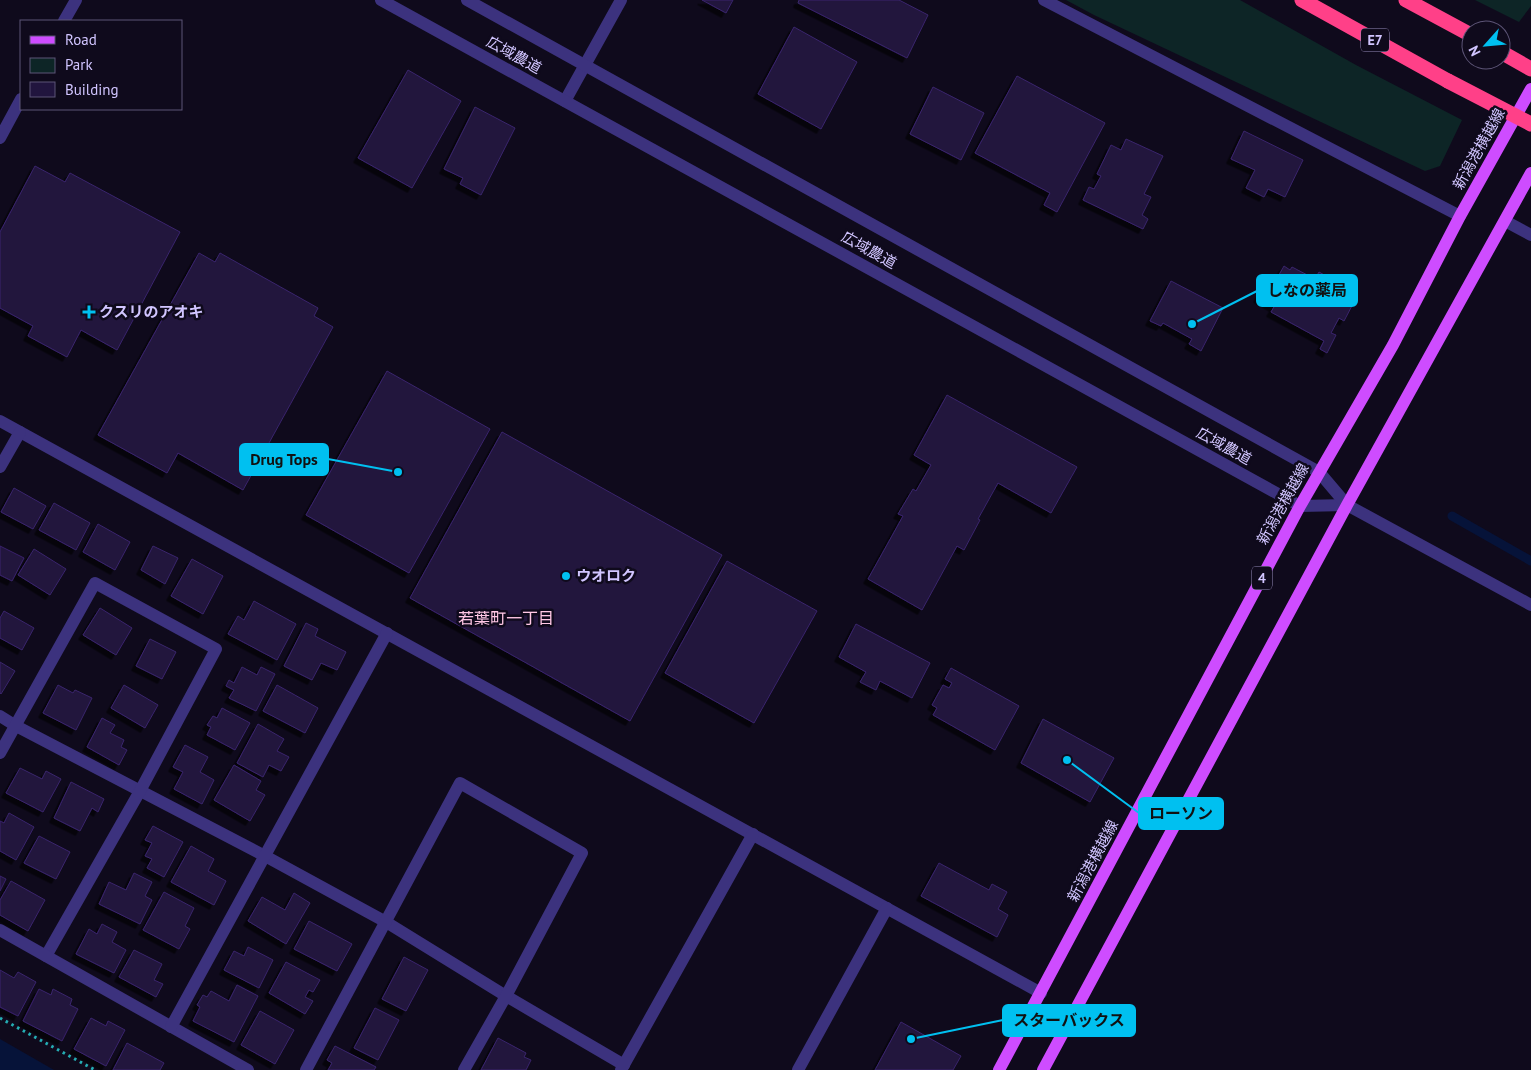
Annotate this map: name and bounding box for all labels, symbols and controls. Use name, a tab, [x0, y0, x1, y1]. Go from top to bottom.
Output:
legend	[20, 20, 182, 110]
north arrow	[1461, 20, 1511, 70]
road number: E7	[1361, 28, 1389, 52]
text: Road	[65, 30, 97, 49]
street label: 広域農道	[483, 32, 545, 77]
text: N	[1464, 43, 1485, 59]
text: Park	[65, 55, 93, 74]
text: Building	[65, 80, 119, 99]
street label: 新潟港横越線	[1448, 105, 1509, 193]
street label: 広域農道	[838, 227, 900, 272]
callout: しなの薬局	[1257, 275, 1357, 306]
text: しなの薬局	[1267, 280, 1347, 300]
place label: クスリのアオキ	[99, 302, 204, 321]
marker: クスリのアオキ	[83, 306, 95, 318]
street label: 広域農道	[1193, 423, 1255, 468]
callout: Drug Tops	[240, 444, 328, 475]
text: Drug Tops	[250, 449, 318, 469]
street label: 新潟港横越線	[1252, 460, 1313, 548]
place label: ウオロク	[576, 566, 636, 585]
road number: 4	[1252, 566, 1272, 590]
marker: ウオロク	[560, 570, 572, 582]
district label: 若葉町一丁目	[458, 608, 554, 628]
callout: ローソン	[1139, 798, 1223, 829]
text: ローソン	[1149, 803, 1213, 823]
street label: 新潟港横越線	[1063, 817, 1122, 905]
callout: スターバックス	[1003, 1005, 1135, 1036]
text: スターバックス	[1013, 1010, 1125, 1030]

